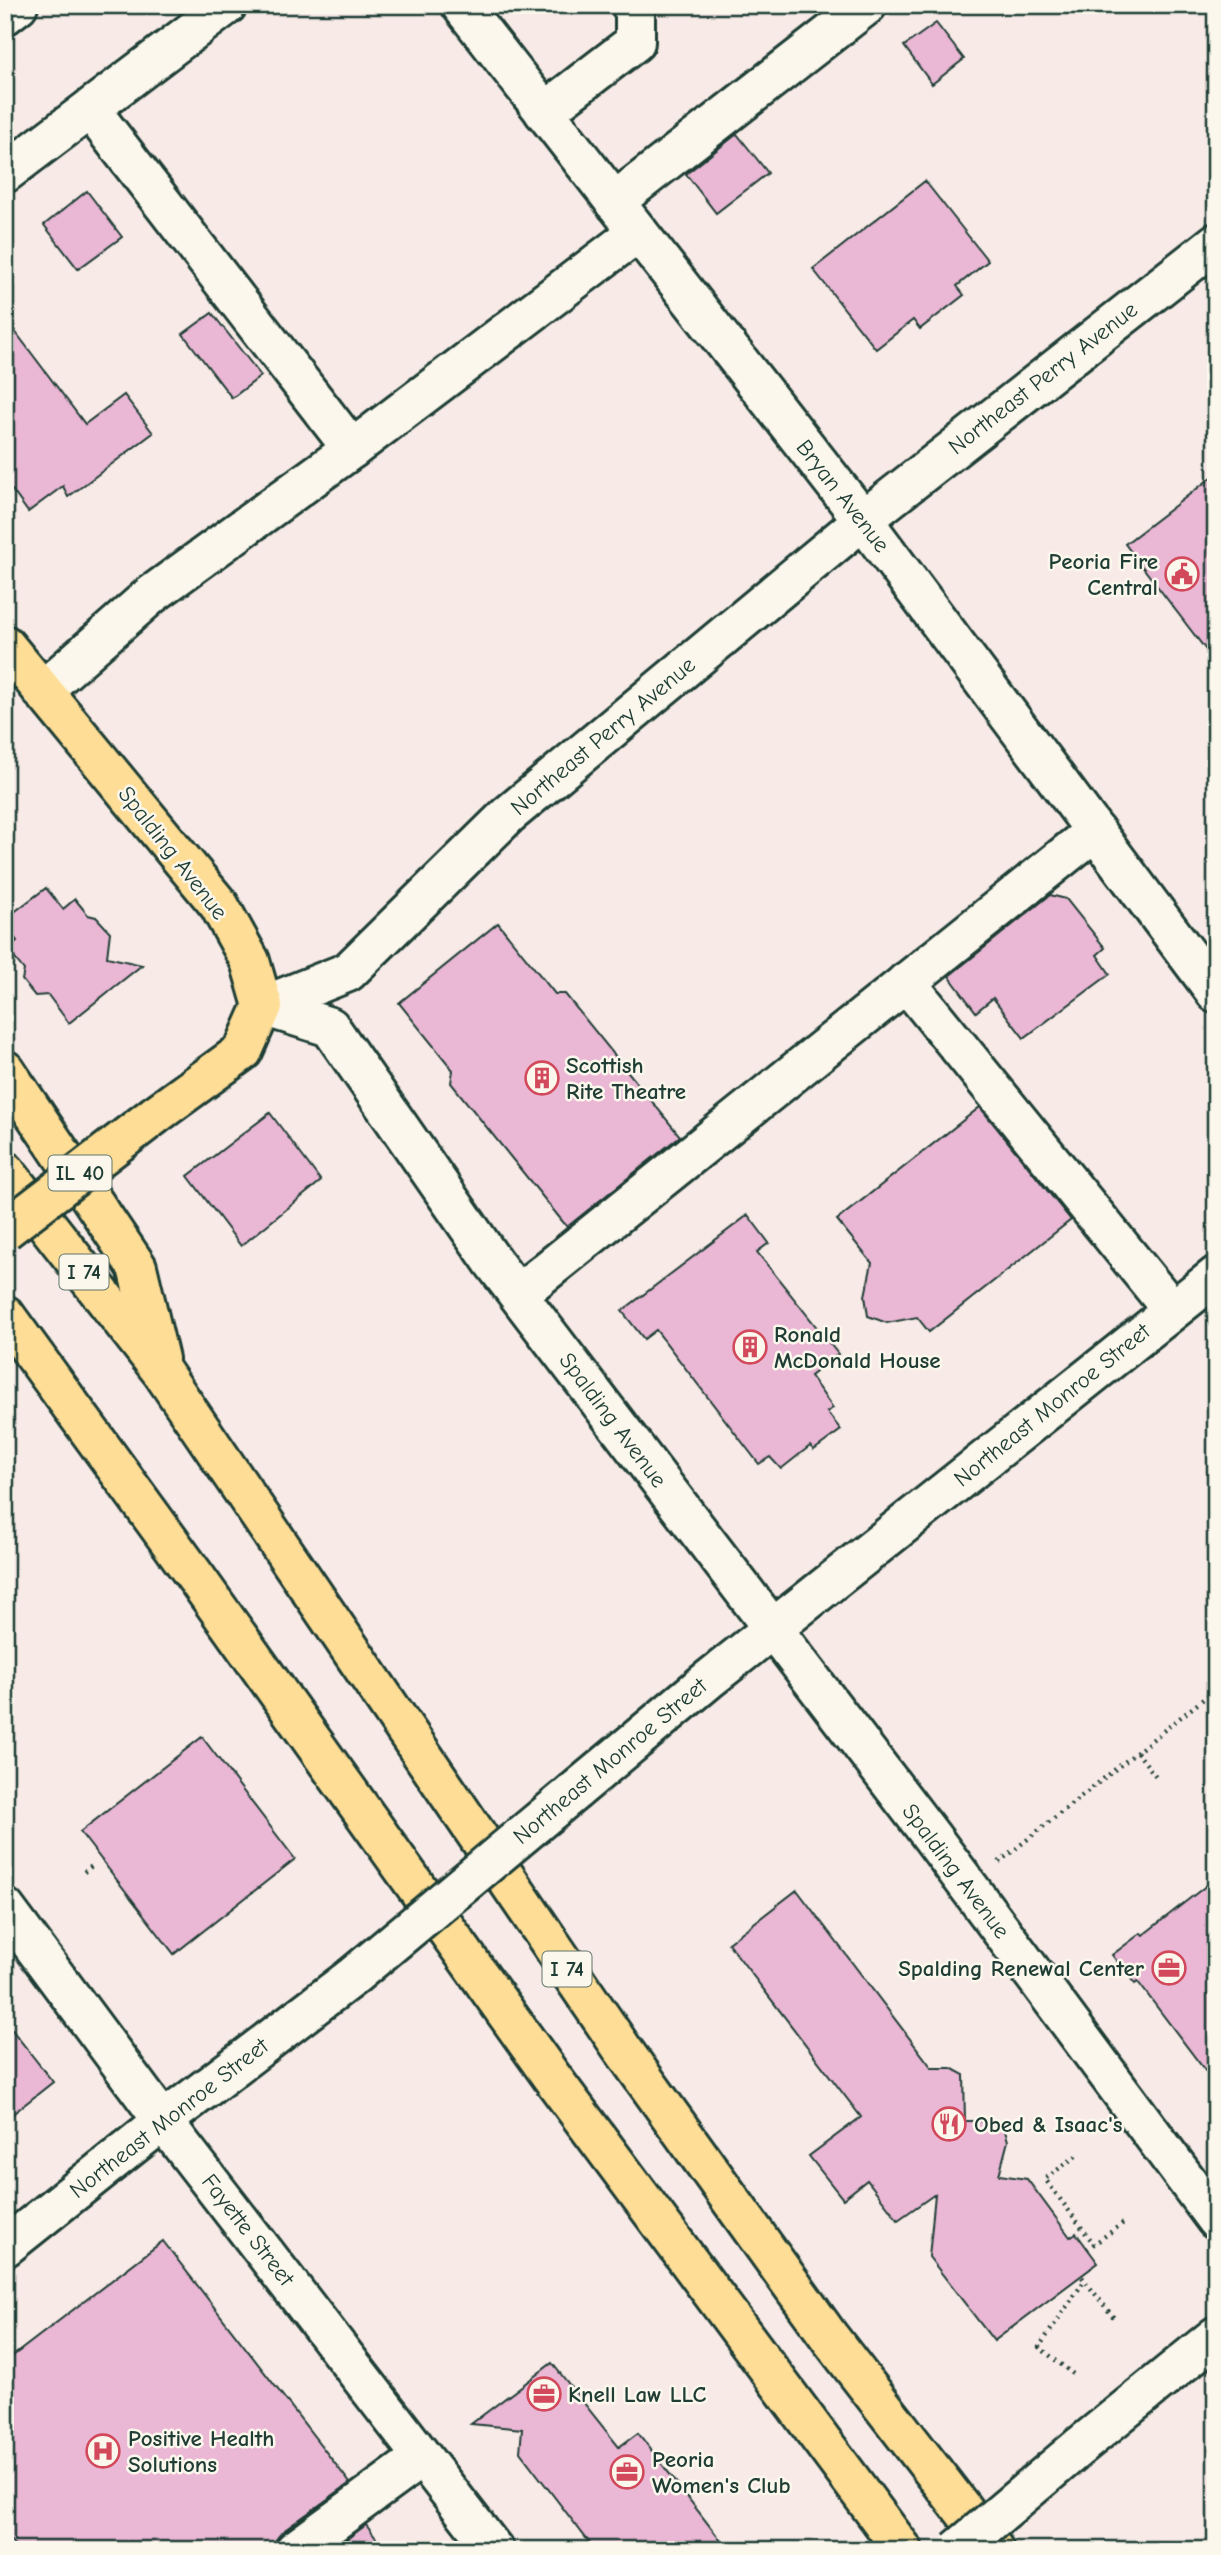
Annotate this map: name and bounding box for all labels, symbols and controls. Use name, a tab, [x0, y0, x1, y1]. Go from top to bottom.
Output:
street label: Northeast Perry Avenue	[943, 296, 1143, 460]
street label: Bryan Avenue	[791, 434, 895, 558]
place label: Peoria Fire Central	[1049, 548, 1158, 601]
public building icon: Peoria Fire Central	[1163, 555, 1201, 593]
street label: Northeast Perry Avenue	[505, 651, 701, 821]
street label: Spalding Avenue	[113, 781, 233, 925]
place label: Scottish Rite Theatre	[566, 1052, 686, 1105]
building icon: Scottish Rite Theatre	[523, 1059, 561, 1097]
road number: IL 40	[48, 1156, 112, 1190]
road number: I 74	[60, 1254, 108, 1290]
street label: Northeast Monroe Street	[949, 1317, 1157, 1492]
place label: Ronald McDonald House	[774, 1321, 941, 1374]
building icon: Ronald McDonald House	[731, 1328, 769, 1366]
street label: Spalding Avenue	[554, 1347, 672, 1493]
street label: Northeast Monroe Street	[508, 1671, 713, 1850]
street label: Spalding Avenue	[897, 1798, 1015, 1944]
office icon: Spalding Renewal Center	[1150, 1949, 1188, 1987]
road number: I 74	[542, 1952, 592, 1986]
place label: Spalding Renewal Center	[898, 1955, 1145, 1982]
street label: Northeast Monroe Street	[64, 2031, 275, 2204]
restaurant icon: Obed & Isaac's	[930, 2105, 968, 2143]
place label: Obed & Isaac's	[974, 2111, 1123, 2138]
street label: Fayette Street	[196, 2169, 301, 2292]
office icon: Knell Law LLC	[525, 2375, 563, 2413]
place label: Knell Law LLC	[568, 2381, 706, 2408]
place label: Positive Health Solutions	[128, 2425, 275, 2478]
hospital icon: Positive Health Solutions	[84, 2432, 122, 2470]
place label: Peoria Women's Club	[652, 2446, 790, 2499]
office icon: Peoria Women's Club	[608, 2453, 646, 2491]

